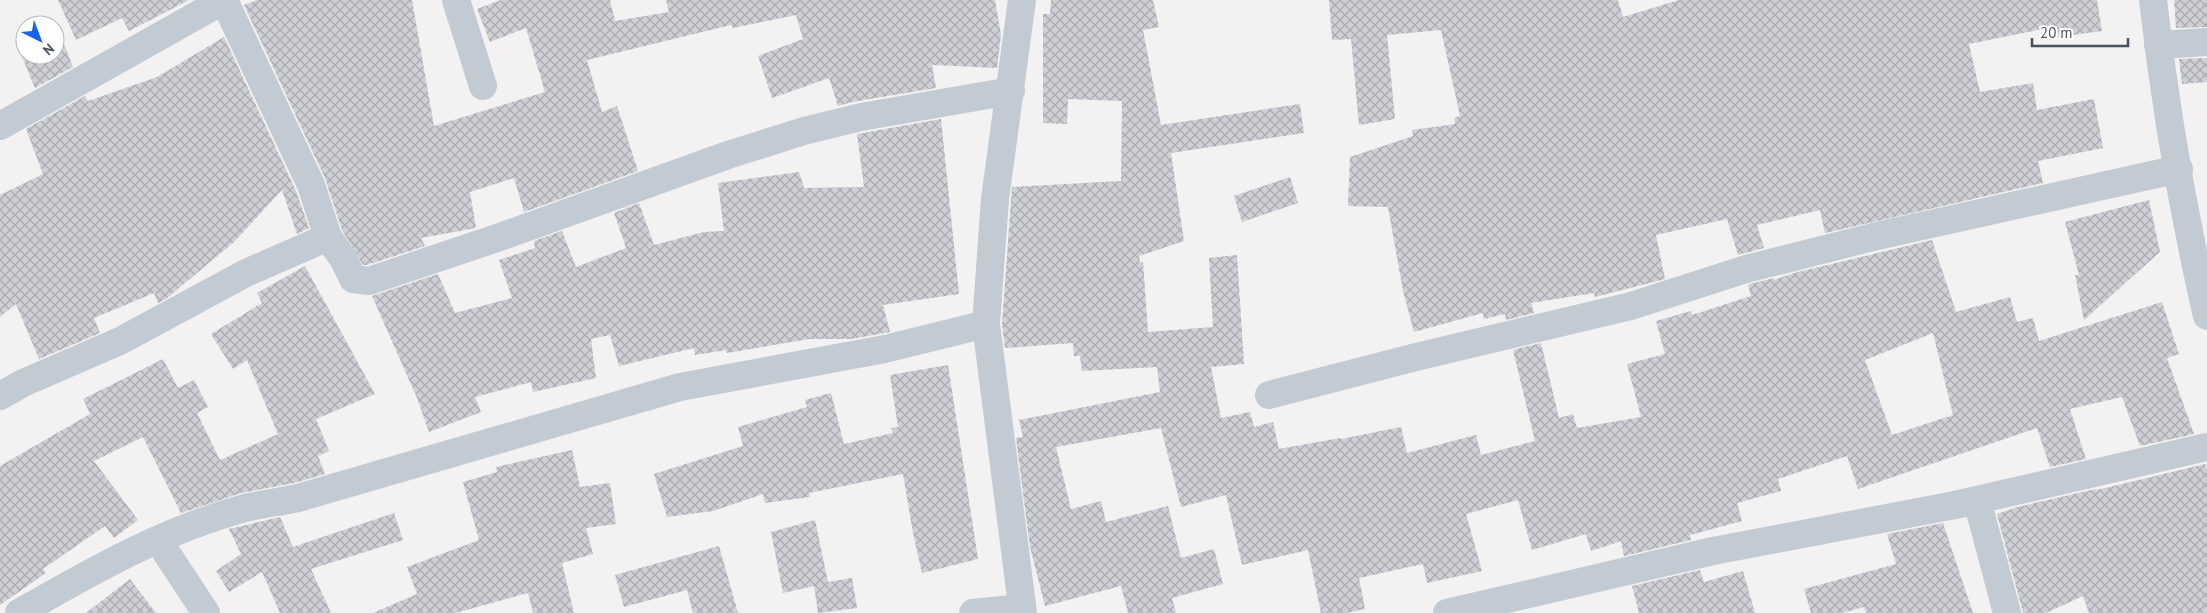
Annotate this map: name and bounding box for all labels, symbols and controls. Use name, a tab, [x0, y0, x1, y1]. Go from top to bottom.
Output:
north arrow	[15, 15, 65, 65]
scale bar	[2032, 15, 2128, 47]
text: 20 m	[2040, 23, 2073, 42]
text: N	[39, 40, 58, 59]

